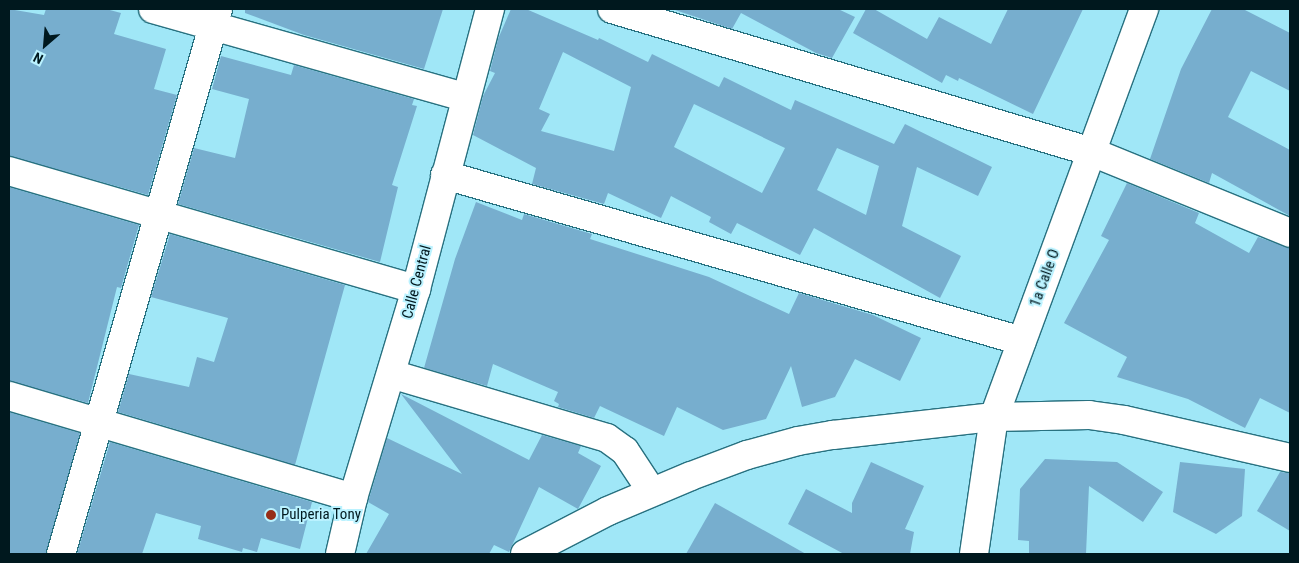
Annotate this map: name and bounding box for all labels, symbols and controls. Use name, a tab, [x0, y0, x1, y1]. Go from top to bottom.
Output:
north arrow	[20, 20, 70, 70]
text: N	[31, 49, 46, 67]
street label: Calle Central	[399, 243, 435, 321]
street label: 1a Calle O	[1026, 247, 1064, 309]
place label: Pulperia Tony	[281, 506, 361, 524]
marker: Pulperia Tony	[265, 509, 277, 521]

